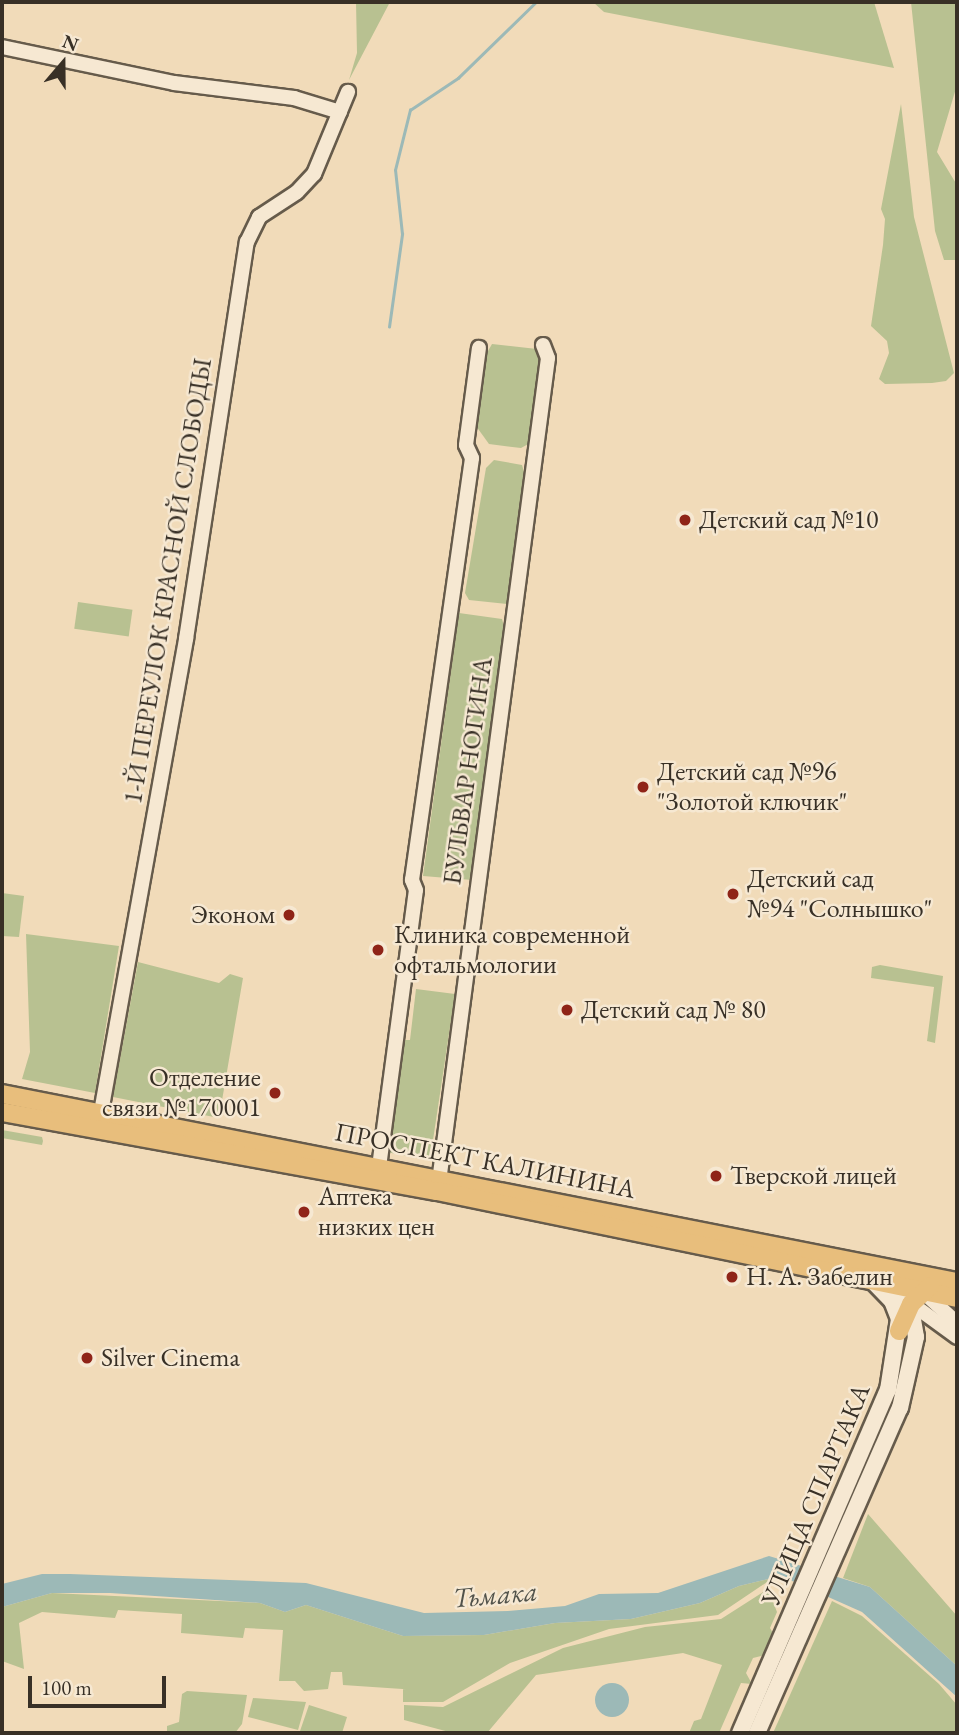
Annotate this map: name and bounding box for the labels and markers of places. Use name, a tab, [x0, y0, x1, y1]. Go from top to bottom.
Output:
place label: Детский сад №10	[699, 504, 879, 536]
marker: Детский сад №10	[677, 512, 693, 528]
place label: Детский сад №96 "Золотой ключик"	[657, 756, 847, 818]
marker: Детский сад №96 "Золотой ключик"	[635, 779, 651, 795]
place label: Детский сад №94 "Солнышко"	[747, 863, 932, 924]
marker: Детский сад №94 "Солнышко"	[725, 886, 741, 902]
place label: Эконом	[191, 899, 275, 931]
marker: Эконом	[281, 907, 297, 923]
place label: Клиника современной офтальмологии	[394, 919, 630, 981]
marker: Клиника современной офтальмологии	[368, 940, 388, 960]
place label: Детский сад № 80	[581, 994, 766, 1026]
marker: Детский сад № 80	[559, 1002, 575, 1018]
place label: Отделение связи №170001	[102, 1062, 261, 1124]
marker: Отделение связи №170001	[267, 1085, 283, 1101]
place label: Тверской лицей	[730, 1160, 897, 1192]
marker: Тверской лицей	[708, 1168, 724, 1184]
place label: Аптека низких цен	[318, 1181, 435, 1242]
marker: Аптека низких цен	[296, 1204, 312, 1220]
place label: Н. А. Забелин	[746, 1261, 893, 1293]
marker: Н. А. Забелин	[724, 1269, 740, 1285]
place label: Silver Cinema	[101, 1342, 240, 1374]
marker: Silver Cinema	[79, 1350, 95, 1366]

